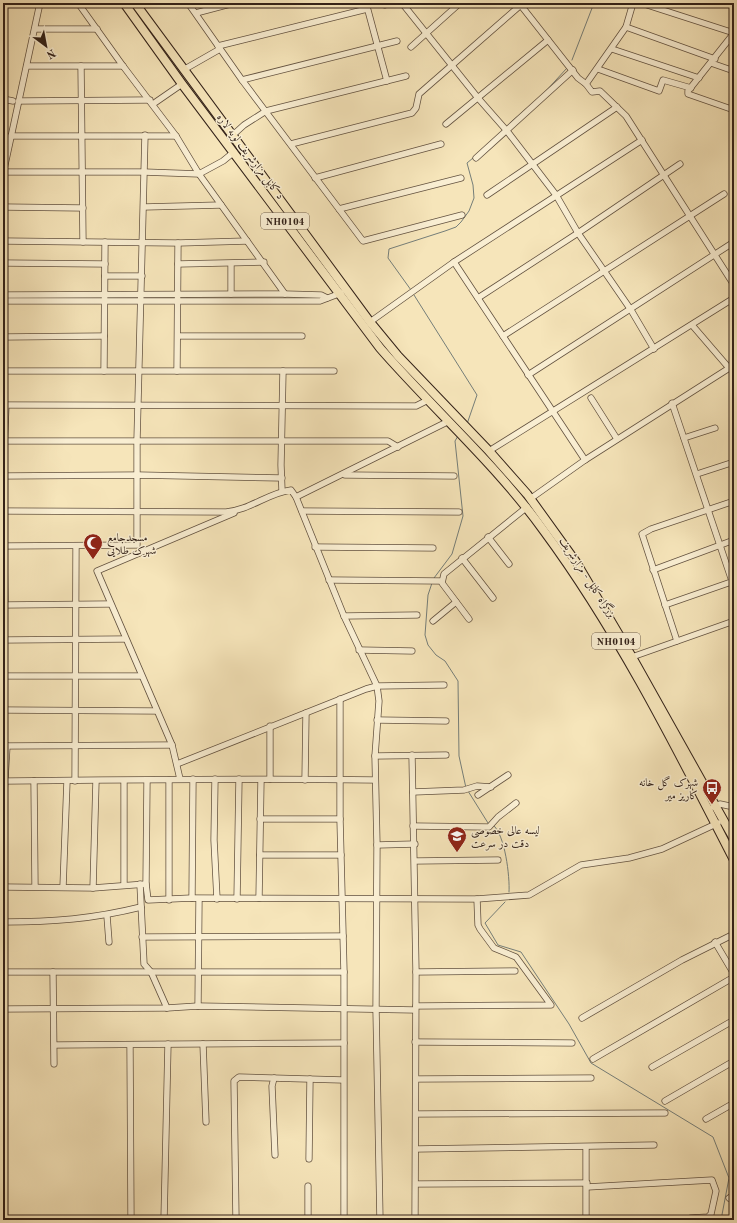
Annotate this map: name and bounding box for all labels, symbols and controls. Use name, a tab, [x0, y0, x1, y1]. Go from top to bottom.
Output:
north arrow	[26, 26, 66, 66]
text: N	[44, 46, 57, 60]
street label: د کابل مزارشریف لویه لاره	[213, 111, 286, 203]
road number: NH0104	[261, 213, 309, 229]
mosque icon: مسجدجامع شهرک طلایی	[82, 532, 104, 560]
place label: مسجدجامع شهرک طلایی	[107, 533, 156, 558]
street label: بزرگراه کابل - مزارشریف	[555, 534, 619, 621]
road number: NH0104	[592, 633, 640, 649]
place label: شهرک گل خانه کاریز میر	[639, 775, 698, 802]
bus stop icon: شهرک گل خانه کاریز میر	[701, 777, 723, 805]
school or university icon: لیسه عالی خصوصی دقت در سرعت	[446, 825, 468, 853]
place label: لیسه عالی خصوصی دقت در سرعت	[471, 826, 540, 851]

